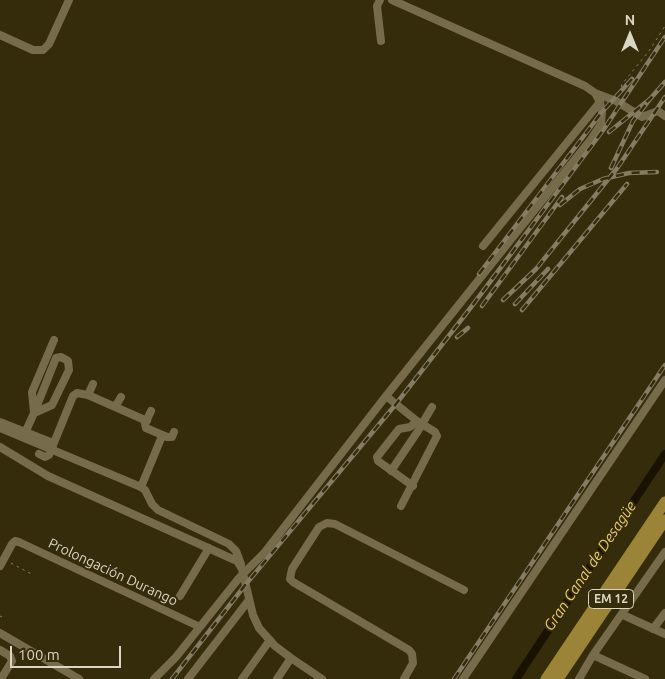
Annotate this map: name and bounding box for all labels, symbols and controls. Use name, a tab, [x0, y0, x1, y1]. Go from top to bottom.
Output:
north arrow	[605, 10, 655, 60]
text: N	[625, 12, 635, 28]
water label: Gran Canal de Desagüe	[540, 498, 640, 634]
street label: Prolongación Durango	[46, 535, 180, 609]
road number: EM 12	[588, 590, 634, 608]
scale bar	[12, 636, 124, 668]
text: 100 m	[18, 646, 60, 663]

